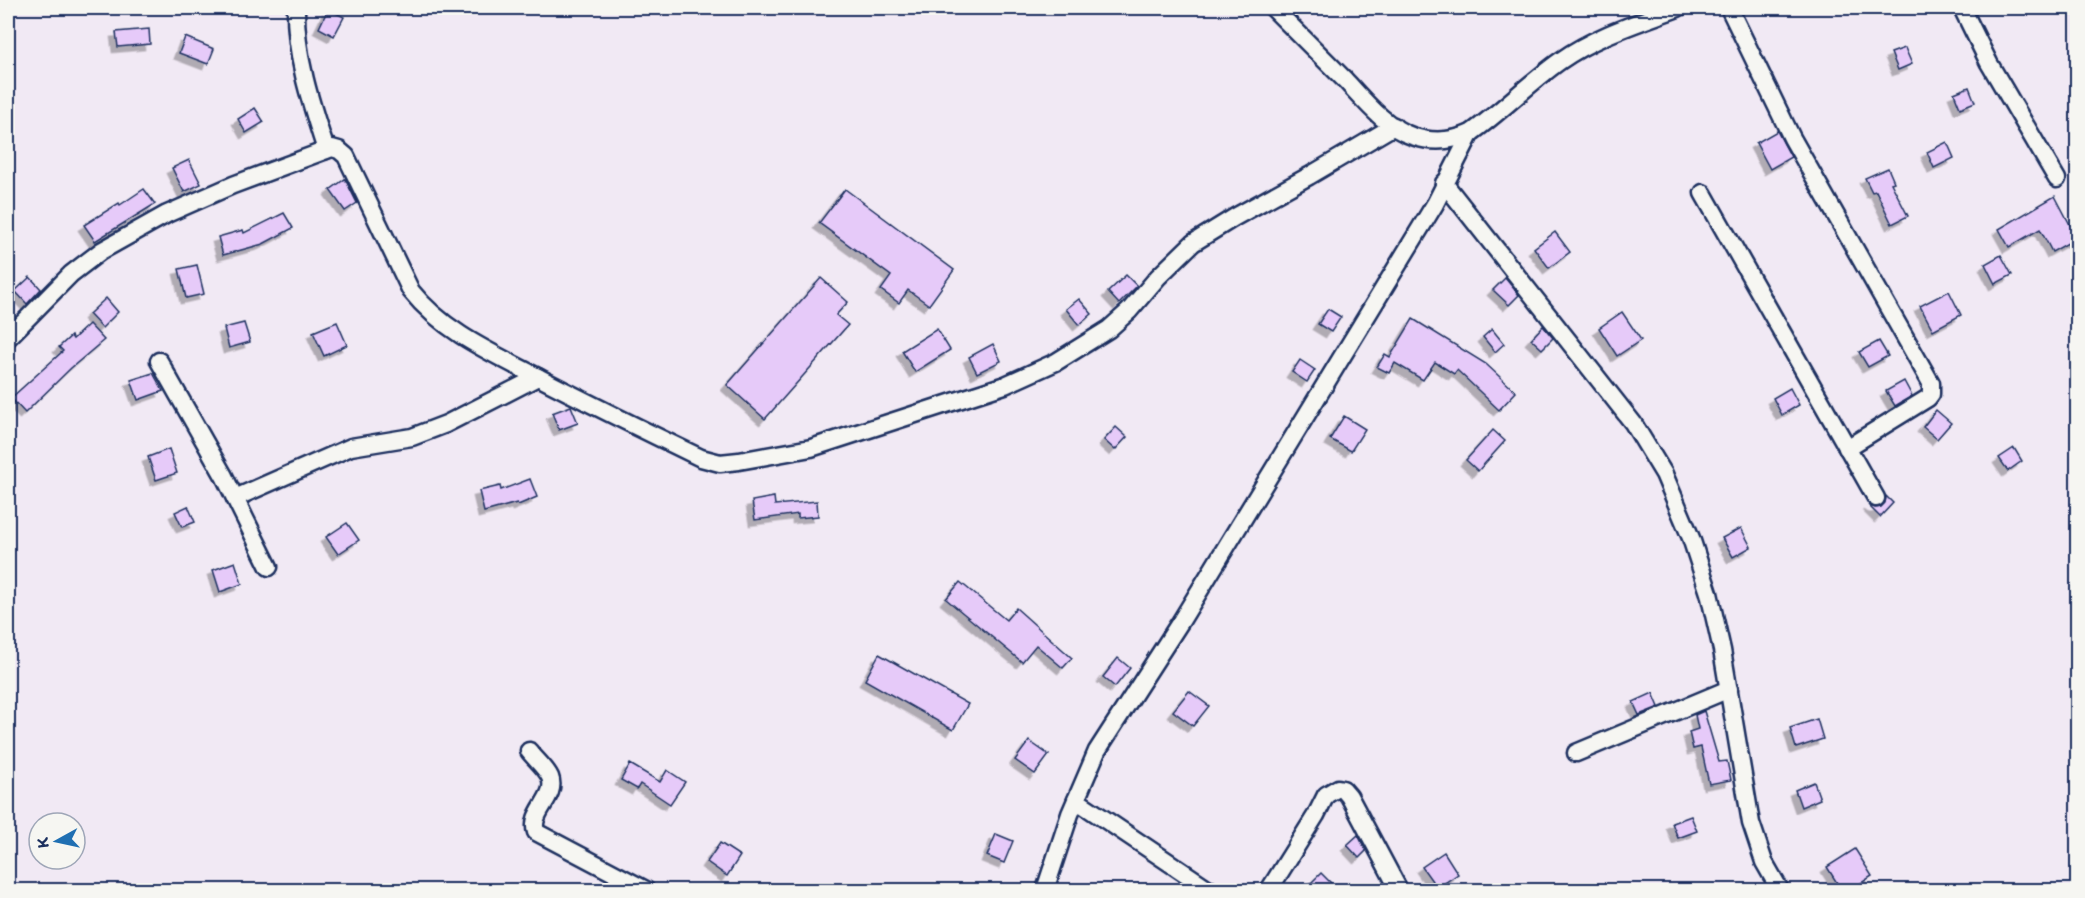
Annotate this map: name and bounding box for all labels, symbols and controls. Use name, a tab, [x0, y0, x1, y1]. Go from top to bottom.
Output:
north arrow	[27, 811, 87, 871]
text: K	[32, 836, 53, 849]

